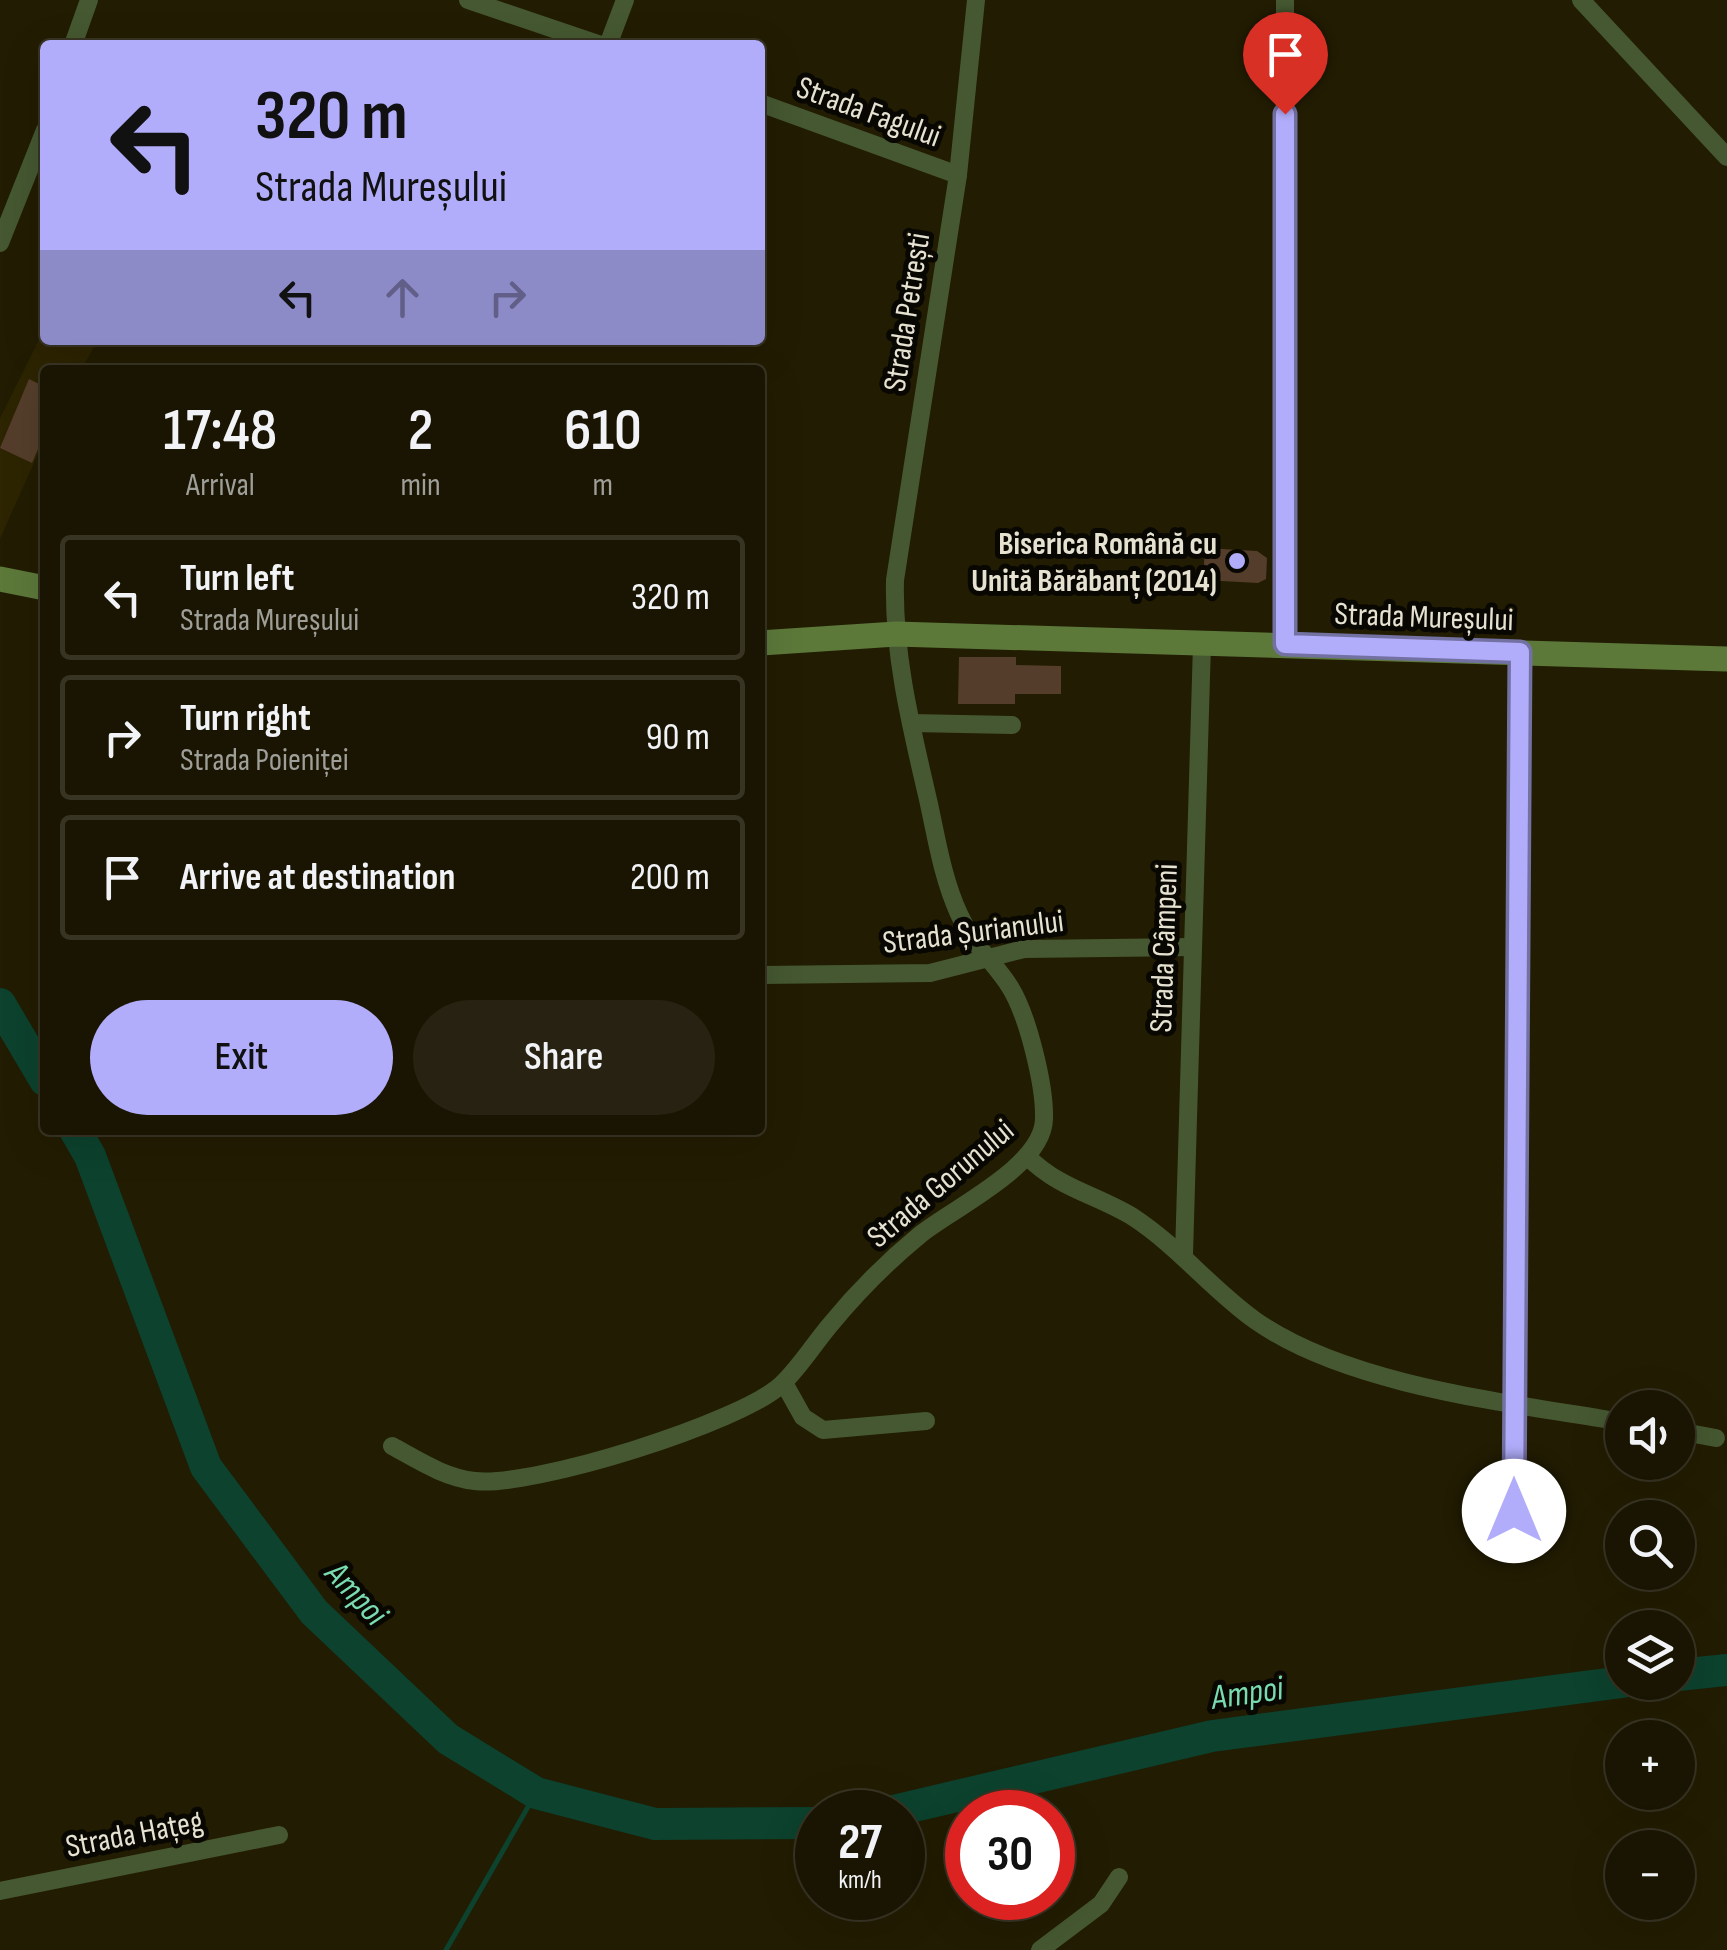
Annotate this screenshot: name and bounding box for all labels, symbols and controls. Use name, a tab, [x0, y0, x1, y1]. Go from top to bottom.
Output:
pin	[1243, 12, 1328, 115]
icon: arrive	[1258, 27, 1313, 82]
street label: Strada Fagului	[791, 68, 946, 156]
text: 320 m	[255, 75, 408, 159]
icon: left	[90, 80, 220, 210]
text: Strada Mureșului	[255, 160, 507, 215]
street label: Strada Petrești	[876, 230, 939, 394]
icon: left	[270, 270, 325, 325]
icon: ahead	[375, 270, 430, 325]
icon: right	[480, 270, 535, 325]
text: 17:48	[163, 395, 277, 467]
text: 2	[408, 395, 433, 467]
text: 610	[564, 395, 642, 467]
text: Arrival	[186, 466, 255, 505]
text: min	[401, 466, 441, 505]
text: m	[593, 466, 613, 505]
place label: Biserica Română cu Unită Bărăbanț (2014)	[971, 525, 1217, 601]
marker: Biserica Română cu Unită Bărăbanț (2014)	[1226, 550, 1248, 572]
text: Turn left	[180, 556, 294, 601]
icon: left	[95, 570, 150, 625]
text: 320 m	[631, 575, 710, 620]
street label: Strada Mureșului	[1334, 595, 1514, 640]
text: Strada Mureșului	[180, 601, 359, 640]
text: Turn right	[180, 696, 311, 741]
icon: right	[95, 710, 150, 765]
text: 90 m	[646, 715, 710, 760]
text: Strada Poieniței	[180, 741, 349, 780]
icon: arrive	[95, 850, 150, 905]
text: Arrive at destination	[180, 855, 455, 900]
text: 200 m	[630, 855, 710, 900]
street label: Strada Câmpeni	[1142, 863, 1187, 1033]
street label: Strada Șurianului	[880, 902, 1066, 963]
button: Exit	[90, 1000, 393, 1115]
button: Share	[413, 1000, 715, 1115]
street label: Strada Gorunului	[860, 1112, 1022, 1257]
map controls	[1605, 1390, 1695, 1920]
button: sound	[1605, 1390, 1695, 1480]
position arrow	[1462, 1459, 1566, 1563]
button: search	[1605, 1500, 1695, 1590]
water label: Ampoi	[314, 1552, 397, 1636]
button: layers	[1605, 1610, 1695, 1700]
water label: Ampoi	[1207, 1667, 1287, 1720]
button: +	[1605, 1720, 1695, 1810]
speed limit sign: 30	[945, 1790, 1075, 1920]
street label: Strada Hațeg	[62, 1802, 206, 1867]
text: 27	[838, 1813, 882, 1873]
button: −	[1605, 1830, 1695, 1920]
text: km/h	[838, 1865, 882, 1896]

